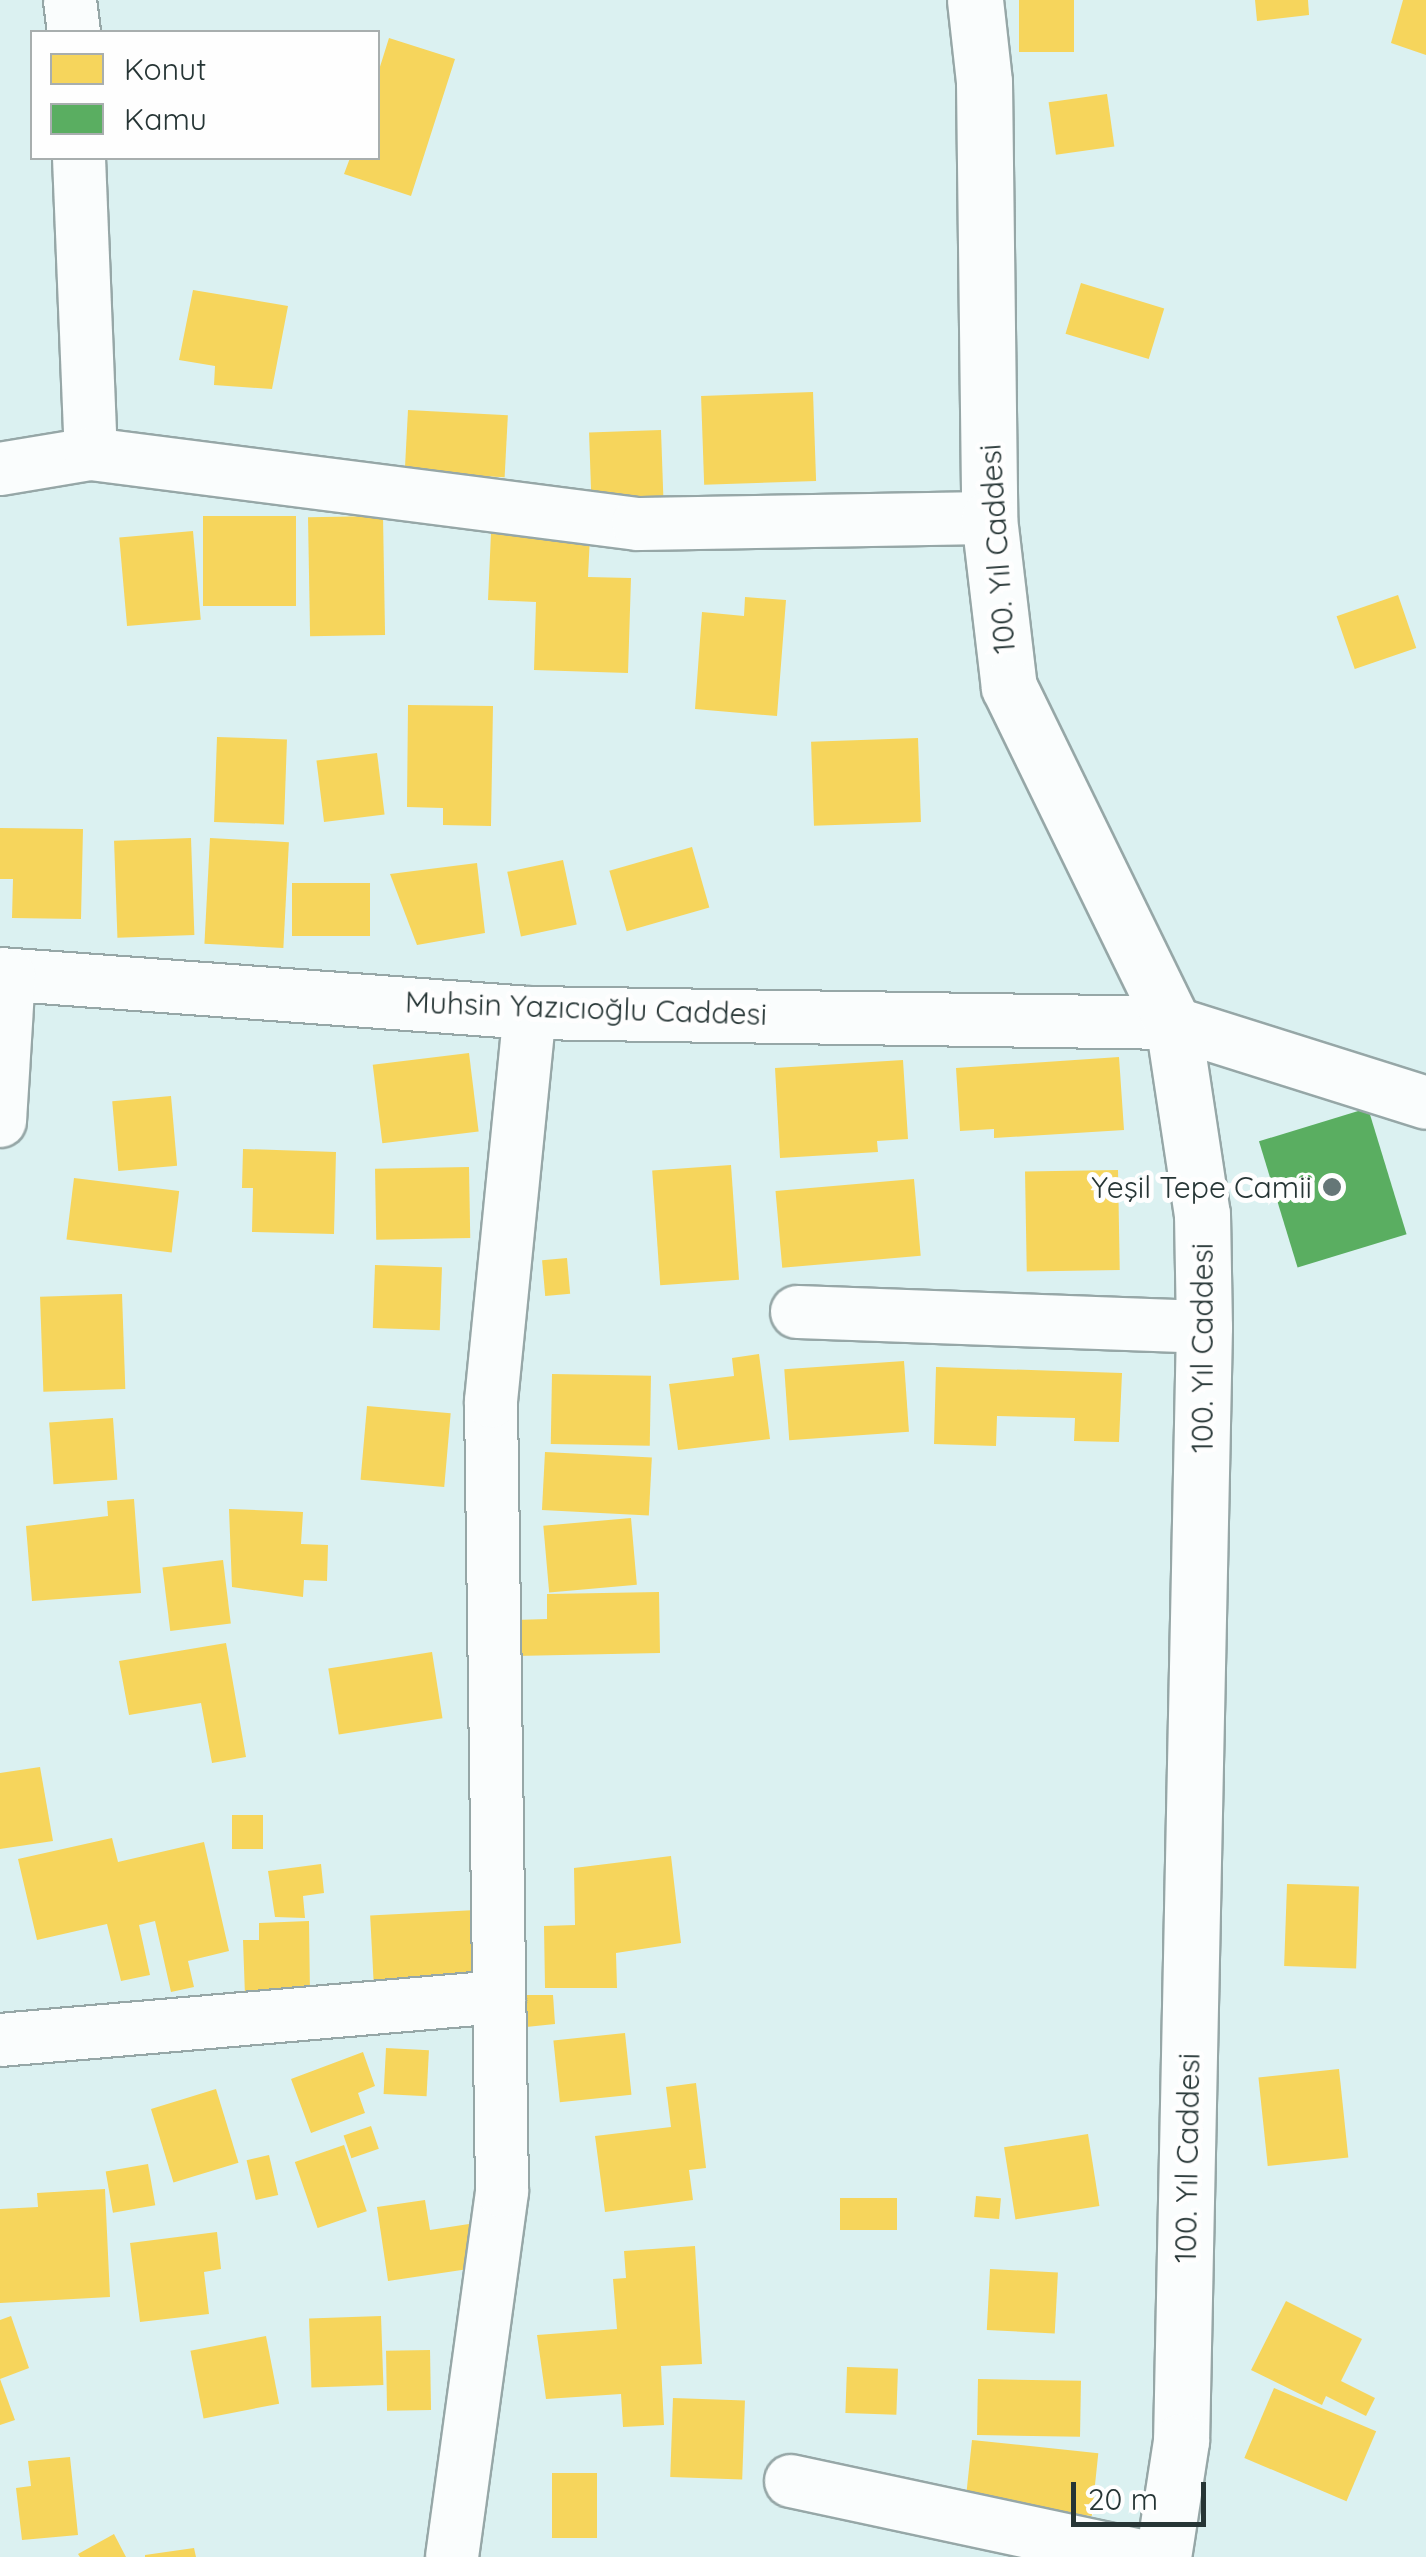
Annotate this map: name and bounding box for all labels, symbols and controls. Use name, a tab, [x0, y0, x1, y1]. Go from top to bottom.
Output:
legend	[30, 30, 380, 160]
text: Konut	[124, 50, 206, 88]
text: Kamu	[124, 100, 207, 138]
street label: 100. Yıl Caddesi	[972, 443, 1022, 655]
street label: Muhsin Yazıcıoğlu Caddesi	[404, 984, 768, 1032]
place label: Yeşil Tepe Camii	[1091, 1169, 1312, 1205]
marker: Yeşil Tepe Camii	[1321, 1176, 1343, 1198]
street label: 100. Yıl Caddesi	[1184, 1243, 1220, 1453]
street label: 100. Yıl Caddesi	[1167, 2053, 1207, 2263]
scale bar	[1076, 2462, 1211, 2524]
text: 20 m	[1088, 2480, 1158, 2518]

